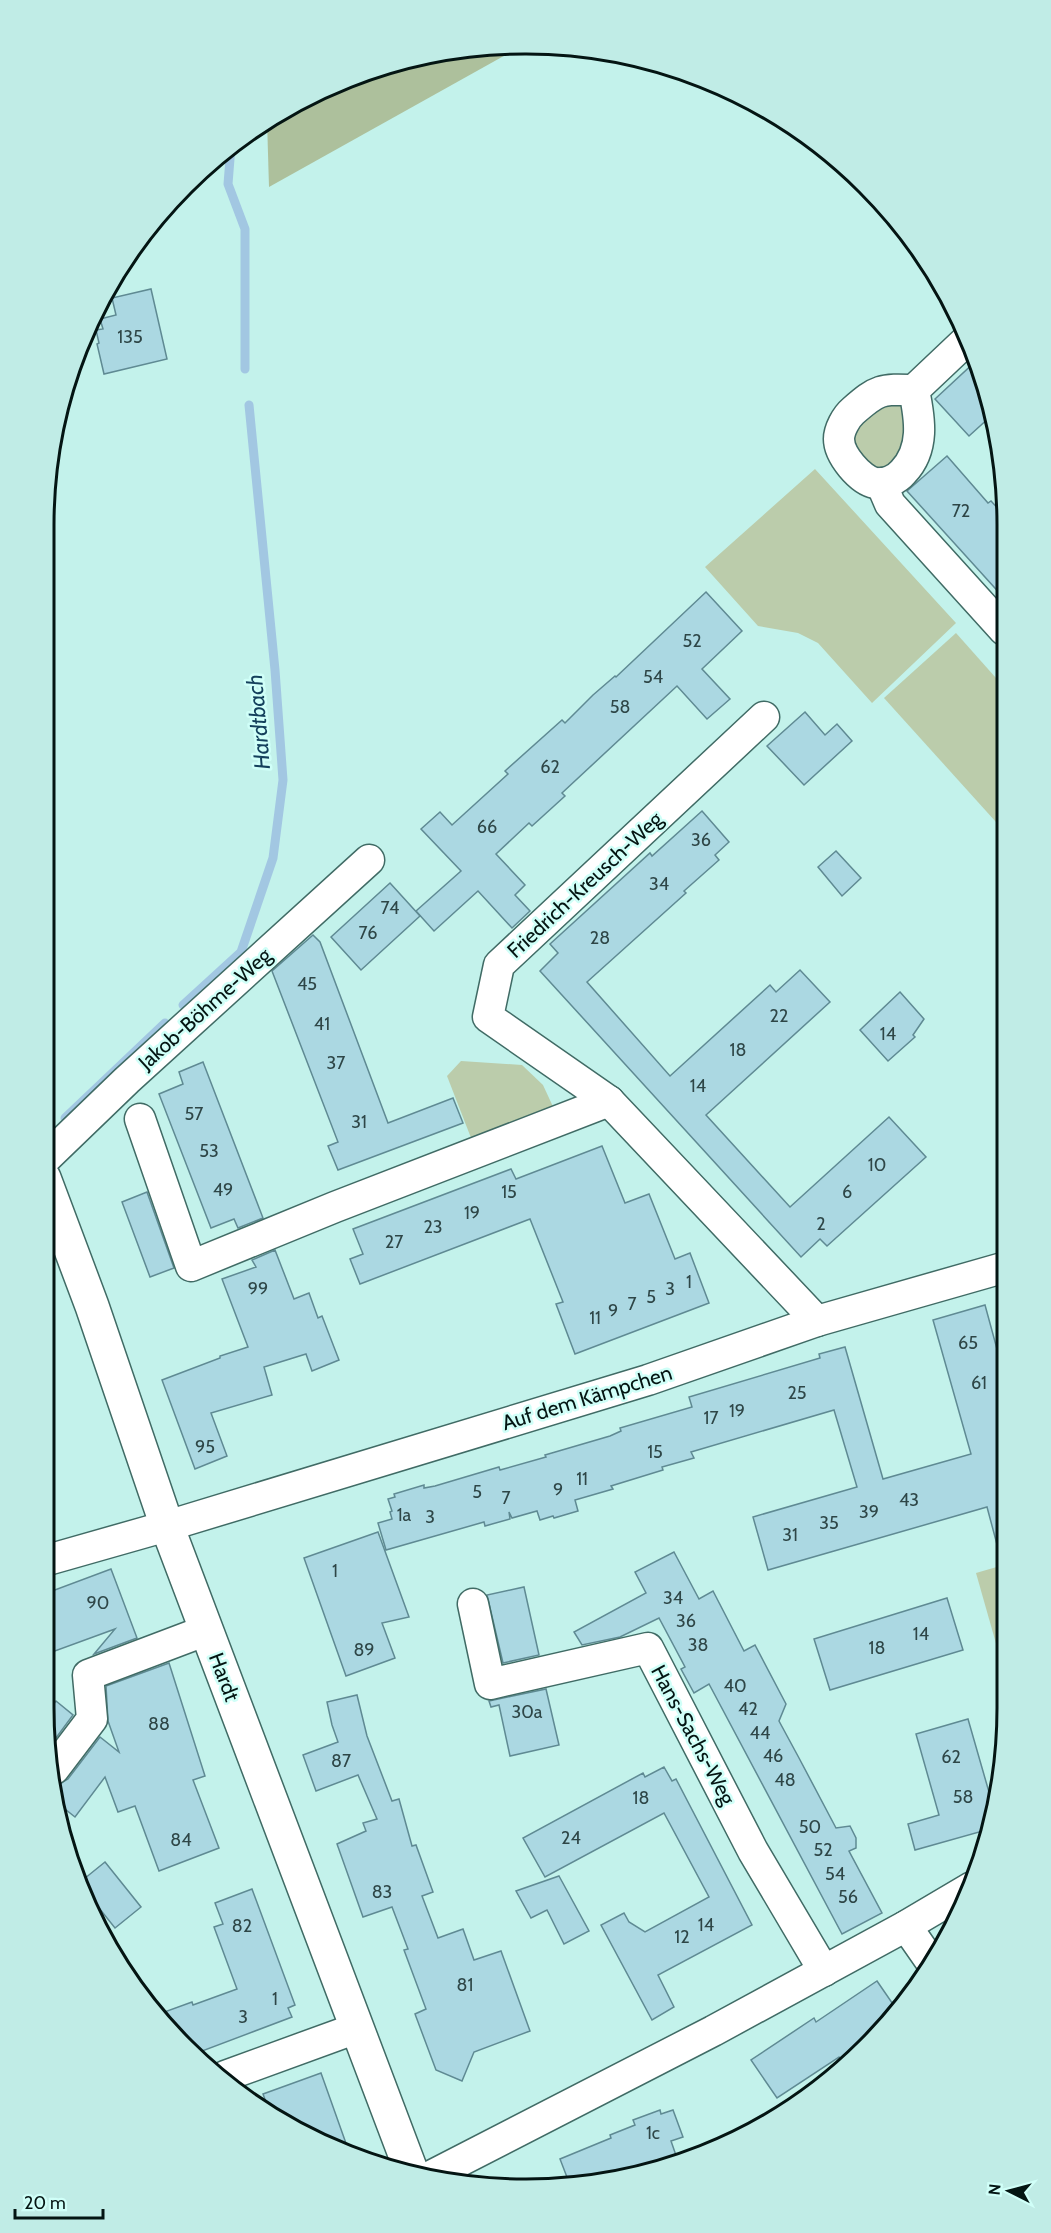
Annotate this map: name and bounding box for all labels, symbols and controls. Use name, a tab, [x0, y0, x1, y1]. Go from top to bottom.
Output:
house number: 135	[117, 326, 143, 348]
house number: 72	[952, 500, 970, 522]
house number: 52	[682, 630, 702, 652]
house number: 54	[643, 666, 663, 688]
water label: Hardtbach	[241, 673, 276, 770]
house number: 58	[610, 696, 630, 718]
house number: 62	[540, 756, 560, 778]
street label: Friedrich-Kreusch-Weg	[502, 806, 668, 963]
house number: 66	[477, 816, 497, 838]
house number: 36	[691, 829, 711, 851]
house number: 34	[649, 873, 669, 895]
house number: 74	[381, 897, 399, 919]
house number: 76	[359, 922, 377, 944]
house number: 28	[590, 927, 610, 949]
street label: Jakob-Böhme-Weg	[132, 942, 277, 1075]
house number: 45	[297, 973, 317, 995]
house number: 22	[770, 1005, 788, 1027]
house number: 41	[314, 1013, 330, 1035]
house number: 14	[880, 1023, 896, 1045]
house number: 18	[730, 1039, 746, 1061]
house number: 37	[327, 1052, 345, 1074]
house number: 14	[690, 1075, 706, 1097]
house number: 57	[185, 1103, 203, 1125]
house number: 31	[351, 1111, 367, 1133]
house number: 53	[199, 1140, 219, 1162]
house number: 10	[868, 1154, 886, 1176]
house number: 49	[213, 1179, 233, 1201]
house number: 15	[501, 1181, 517, 1203]
house number: 6	[842, 1181, 852, 1203]
house number: 19	[464, 1202, 480, 1224]
house number: 2	[816, 1213, 826, 1235]
house number: 23	[423, 1216, 443, 1238]
house number: 27	[385, 1231, 403, 1253]
house number: 1	[686, 1271, 692, 1293]
house number: 99	[248, 1278, 268, 1300]
house number: 3	[665, 1278, 675, 1300]
house number: 5	[646, 1286, 656, 1308]
house number: 7	[627, 1293, 637, 1315]
house number: 9	[608, 1300, 618, 1322]
house number: 11	[589, 1307, 601, 1329]
house number: 65	[958, 1332, 978, 1354]
street label: Auf dem Kämpchen	[499, 1360, 675, 1435]
house number: 61	[971, 1372, 987, 1394]
house number: 25	[787, 1382, 807, 1404]
house number: 19	[729, 1400, 745, 1422]
house number: 17	[704, 1407, 718, 1429]
house number: 95	[195, 1436, 215, 1458]
house number: 15	[647, 1441, 663, 1463]
house number: 11	[576, 1468, 588, 1490]
house number: 9	[553, 1479, 563, 1501]
house number: 5	[472, 1481, 482, 1503]
house number: 7	[501, 1487, 511, 1509]
house number: 43	[899, 1489, 919, 1511]
house number: 39	[859, 1501, 879, 1523]
house number: 1a	[397, 1504, 412, 1526]
house number: 3	[425, 1506, 435, 1528]
house number: 35	[819, 1512, 839, 1534]
house number: 31	[782, 1524, 798, 1546]
house number: 1	[332, 1560, 338, 1582]
house number: 34	[663, 1587, 683, 1609]
house number: 90	[87, 1592, 109, 1614]
house number: 36	[676, 1610, 696, 1632]
house number: 14	[913, 1623, 929, 1645]
house number: 38	[688, 1634, 708, 1656]
house number: 18	[869, 1637, 885, 1659]
house number: 89	[353, 1639, 375, 1661]
street label: Hardt	[204, 1649, 245, 1705]
street label: Hans-Sachs-Weg	[646, 1661, 741, 1809]
house number: 40	[724, 1675, 746, 1697]
house number: 42	[738, 1698, 758, 1720]
house number: 30a	[512, 1701, 543, 1723]
house number: 88	[148, 1713, 170, 1735]
house number: 44	[750, 1722, 770, 1744]
house number: 46	[763, 1745, 783, 1767]
house number: 62	[941, 1746, 961, 1768]
house number: 87	[331, 1750, 351, 1772]
house number: 48	[774, 1769, 796, 1791]
house number: 58	[953, 1786, 973, 1808]
house number: 18	[633, 1787, 649, 1809]
house number: 50	[799, 1816, 821, 1838]
house number: 24	[561, 1827, 581, 1849]
house number: 84	[170, 1829, 192, 1851]
house number: 52	[813, 1839, 833, 1861]
house number: 54	[825, 1863, 845, 1885]
house number: 83	[372, 1881, 392, 1903]
house number: 56	[838, 1886, 858, 1908]
house number: 14	[698, 1914, 714, 1936]
house number: 82	[232, 1915, 252, 1937]
house number: 12	[674, 1926, 690, 1948]
house number: 81	[457, 1974, 473, 1996]
house number: 1	[272, 1988, 278, 2010]
house number: 3	[238, 2006, 248, 2028]
house number: 1c	[646, 2122, 660, 2144]
north arrow	[979, 2161, 1039, 2221]
scale bar	[15, 2182, 104, 2220]
text: N	[985, 2183, 1005, 2196]
text: 20 m	[24, 2192, 66, 2214]

